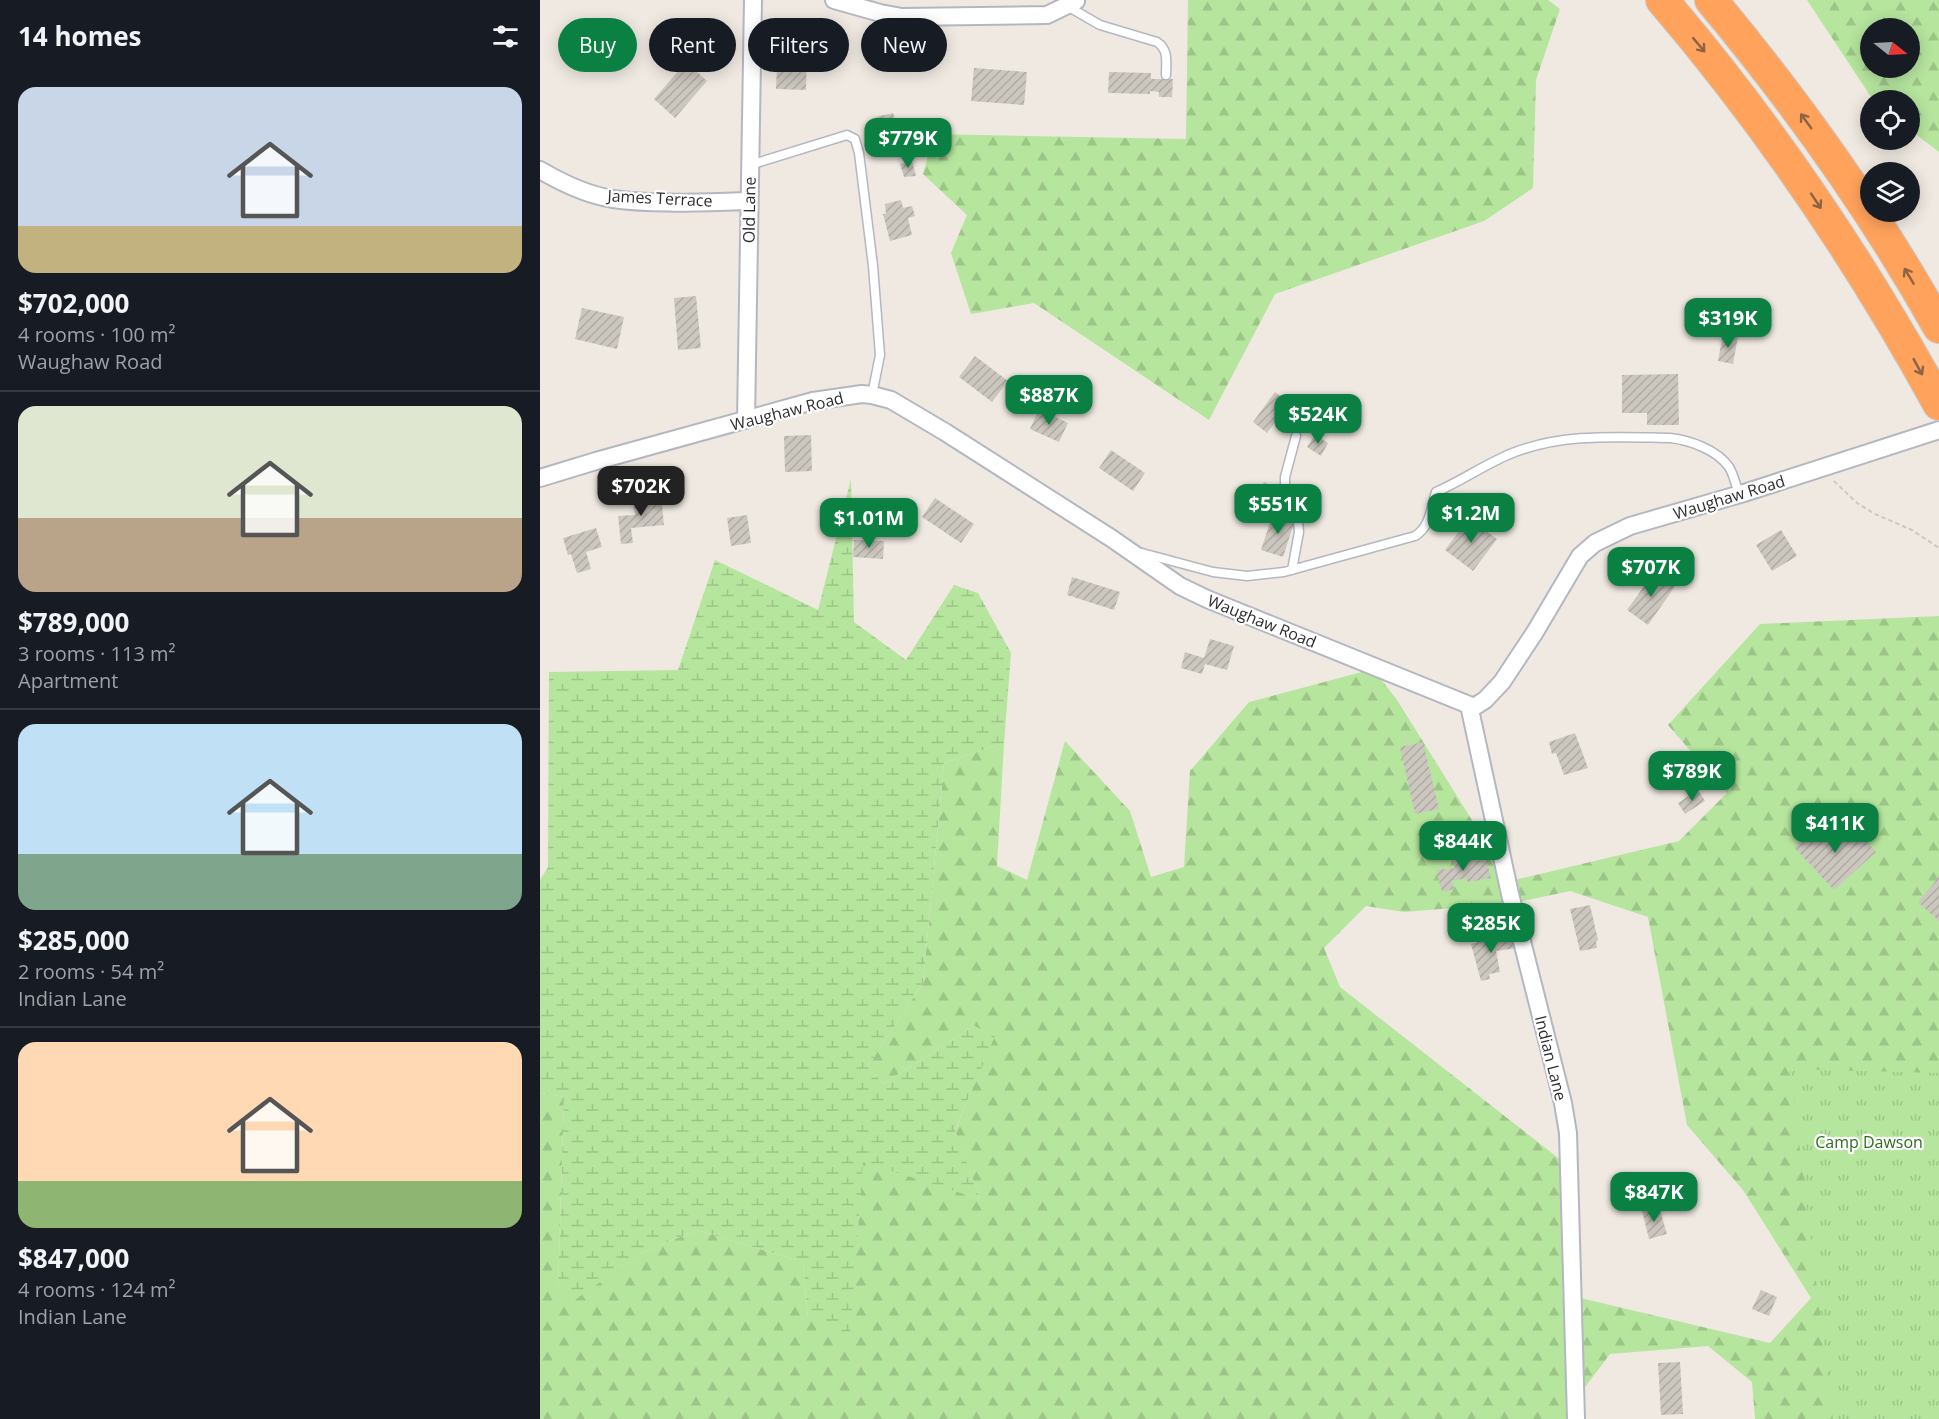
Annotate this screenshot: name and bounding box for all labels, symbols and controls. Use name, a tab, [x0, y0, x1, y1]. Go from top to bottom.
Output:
text: 14 homes	[18, 18, 142, 54]
chip: Buy	[558, 18, 637, 72]
chip: Rent	[649, 18, 736, 72]
chip: Filters	[748, 18, 849, 72]
chip: New	[861, 18, 947, 72]
north arrow	[1860, 18, 1920, 78]
map controls	[1860, 18, 1920, 222]
icon: filters	[489, 20, 522, 53]
one-way arrow	[1693, 37, 1706, 53]
button: locate	[1860, 90, 1920, 150]
one-way arrow	[1800, 113, 1812, 129]
pin: $779K	[866, 118, 950, 169]
text: $779K	[878, 124, 938, 151]
icon: home	[216, 126, 324, 234]
button: layers	[1860, 162, 1920, 222]
street label: Old Lane	[737, 177, 761, 243]
street label: James Terrace	[605, 184, 713, 212]
one-way arrow	[1810, 192, 1822, 209]
one-way arrow	[1903, 268, 1915, 285]
text: $702,000	[18, 285, 129, 321]
pin: $319K	[1686, 298, 1770, 349]
text: $319K	[1698, 304, 1758, 331]
text: 4 rooms · 100 m²	[18, 321, 176, 348]
text: Waughaw Road	[18, 348, 163, 375]
one-way arrow	[1912, 358, 1924, 375]
pin: $887K	[1007, 375, 1091, 426]
text: $887K	[1019, 381, 1079, 408]
street label: Waughaw Road	[728, 386, 846, 436]
pin: $524K	[1276, 394, 1360, 445]
text: $524K	[1288, 400, 1348, 427]
icon: home	[216, 445, 324, 553]
pin: $702K	[599, 466, 683, 517]
street label: Waughaw Road	[1671, 470, 1787, 524]
text: $702K	[611, 472, 671, 499]
pin: $551K	[1236, 484, 1320, 535]
text: $551K	[1248, 490, 1308, 517]
pin: $1.2M	[1429, 493, 1513, 544]
pin: $1.01M	[820, 498, 918, 549]
text: $1.2M	[1442, 499, 1500, 526]
text: $1.01M	[834, 504, 904, 531]
pin: $707K	[1609, 547, 1693, 598]
text: $707K	[1621, 553, 1681, 580]
street label: Waughaw Road	[1204, 589, 1320, 653]
text: $789,000	[18, 604, 129, 640]
text: 3 rooms · 113 m²	[18, 640, 176, 667]
text: Apartment	[18, 667, 118, 694]
pin: $789K	[1650, 751, 1734, 802]
text: $789K	[1662, 757, 1722, 784]
icon: home	[216, 763, 324, 871]
pin: $411K	[1793, 803, 1877, 854]
text: $411K	[1805, 809, 1865, 836]
pin: $844K	[1421, 821, 1505, 872]
text: $844K	[1433, 827, 1493, 854]
pin: $285K	[1449, 903, 1533, 954]
text: $285K	[1461, 909, 1521, 936]
text: $285,000	[18, 922, 129, 958]
text: 2 rooms · 54 m²	[18, 958, 164, 985]
text: Indian Lane	[18, 985, 127, 1012]
street label: Indian Lane	[1530, 1013, 1572, 1103]
icon: home	[216, 1081, 324, 1189]
park label: Camp Dawson	[1815, 1131, 1923, 1153]
pin: $847K	[1612, 1172, 1696, 1223]
text: $847K	[1624, 1178, 1684, 1205]
text: $847,000	[18, 1240, 129, 1276]
text: 4 rooms · 124 m²	[18, 1276, 176, 1303]
text: Indian Lane	[18, 1303, 127, 1330]

